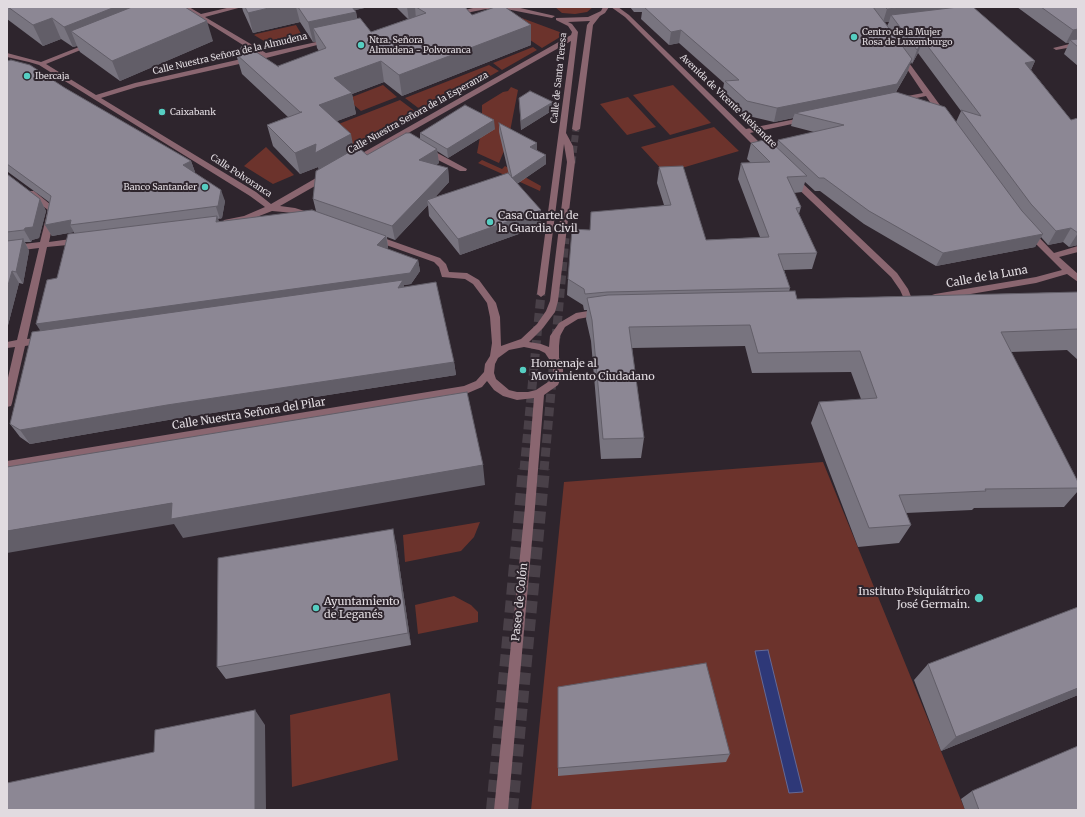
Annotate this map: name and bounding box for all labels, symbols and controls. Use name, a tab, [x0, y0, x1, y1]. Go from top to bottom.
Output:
place label: Centro de la Mujer Rosa de Luxemburgo	[862, 27, 953, 48]
street label: Calle Nuestra Señora de la Almudena	[152, 31, 308, 77]
street label: Calle de Santa Teresa	[549, 32, 569, 124]
marker: Centro de la Mujer Rosa de Luxemburgo	[849, 32, 859, 42]
place label: Ntra. Señora Almudena - Polvoranca	[369, 35, 471, 56]
marker: Ntra. Señora Almudena - Polvoranca	[356, 40, 366, 50]
street label: Avenida de Vicente Aleixandre	[677, 52, 779, 150]
street label: Calle Nuestra Señora de la Esperanza	[346, 70, 490, 156]
marker: Ibercaja	[22, 71, 32, 81]
place label: Ibercaja	[35, 71, 69, 81]
marker: Caixabank	[157, 107, 167, 117]
place label: Caixabank	[170, 107, 216, 117]
street label: Calle Polvoranca	[208, 152, 274, 200]
place label: Banco Santander	[123, 182, 197, 192]
marker: Banco Santander	[200, 182, 210, 192]
place label: Casa Cuartel de la Guardia Civil	[498, 209, 578, 235]
marker: Casa Cuartel de la Guardia Civil	[485, 217, 495, 227]
street label: Calle de la Luna	[945, 263, 1029, 291]
place label: Homenaje al Movimiento Ciudadano	[531, 357, 655, 383]
marker: Homenaje al Movimiento Ciudadano	[518, 365, 528, 375]
street label: Calle Nuestra Señora del Pilar	[171, 395, 327, 433]
street label: Paseo de Colón	[509, 562, 531, 642]
place label: Instituto Psiquiátrico José Germain.	[858, 585, 970, 611]
marker: Instituto Psiquiátrico José Germain.	[973, 592, 985, 604]
place label: Ayuntamiento de Leganés	[324, 595, 400, 621]
marker: Ayuntamiento de Leganés	[311, 603, 321, 613]

